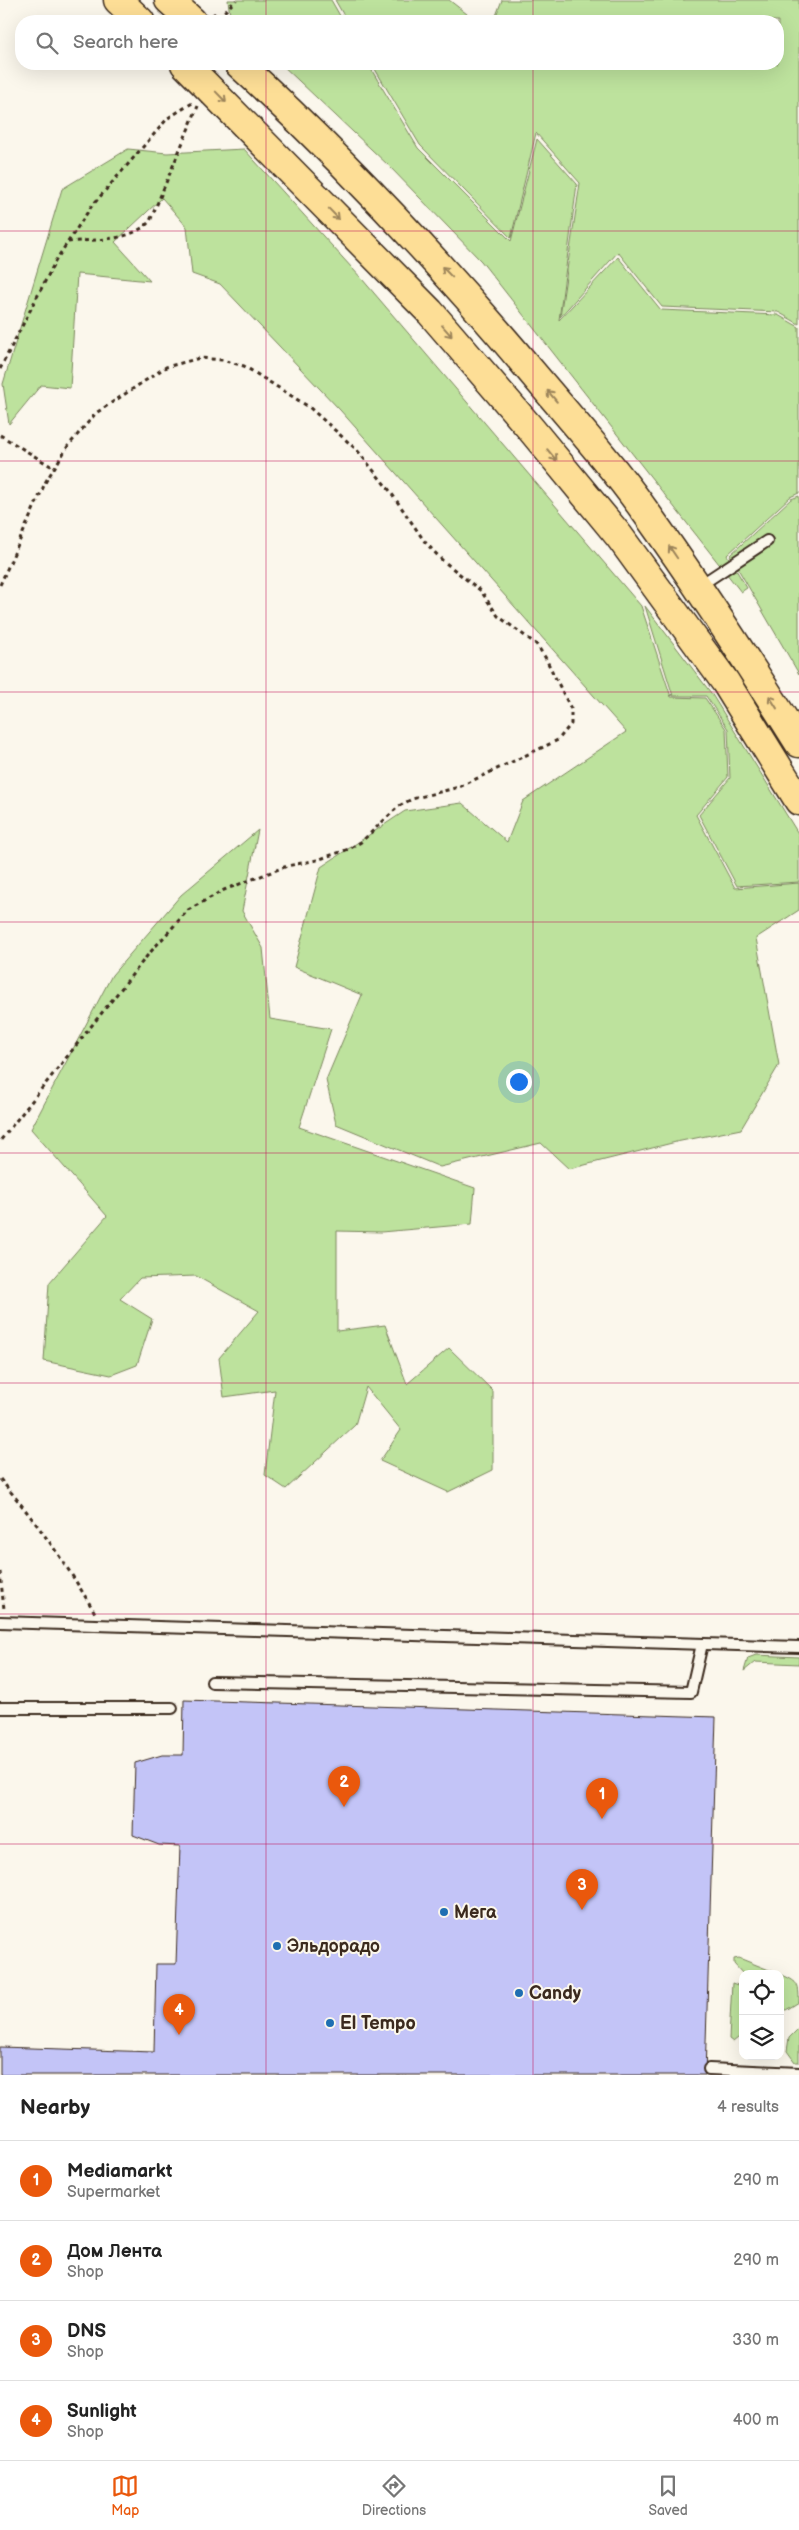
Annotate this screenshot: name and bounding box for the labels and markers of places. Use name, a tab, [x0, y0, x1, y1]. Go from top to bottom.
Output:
pin: 2	[328, 1766, 360, 1807]
pin: 1	[586, 1778, 618, 1819]
pin: 3	[566, 1869, 598, 1910]
place label: Мега	[454, 1902, 497, 1923]
marker: Мега	[438, 1906, 450, 1918]
place label: Эльдорадо	[287, 1936, 380, 1957]
marker: Эльдорадо	[271, 1940, 283, 1952]
place label: Candy	[529, 1983, 582, 2004]
marker: Candy	[513, 1987, 525, 1999]
pin: 4	[163, 1994, 195, 2035]
place label: El Tempo	[340, 2013, 416, 2034]
marker: El Tempo	[324, 2017, 336, 2029]

